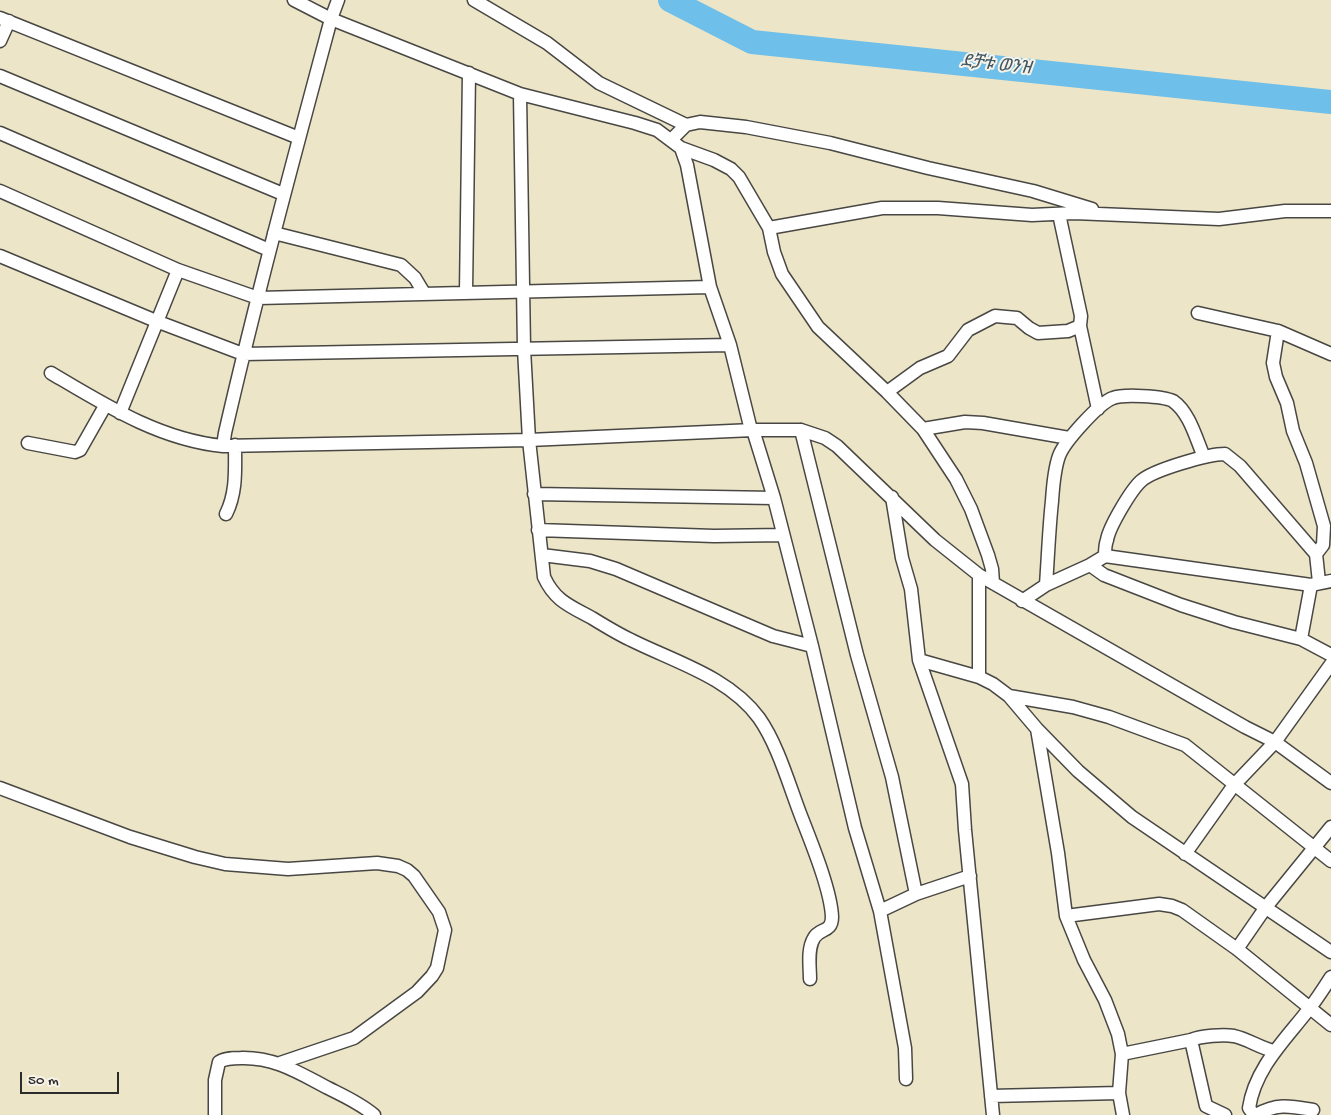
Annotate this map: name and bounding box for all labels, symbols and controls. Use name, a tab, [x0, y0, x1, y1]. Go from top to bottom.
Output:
water label: ደቻቱ ወንዝ	[960, 53, 1032, 81]
scale bar	[22, 1062, 121, 1094]
text: 50 m	[28, 1072, 59, 1090]

